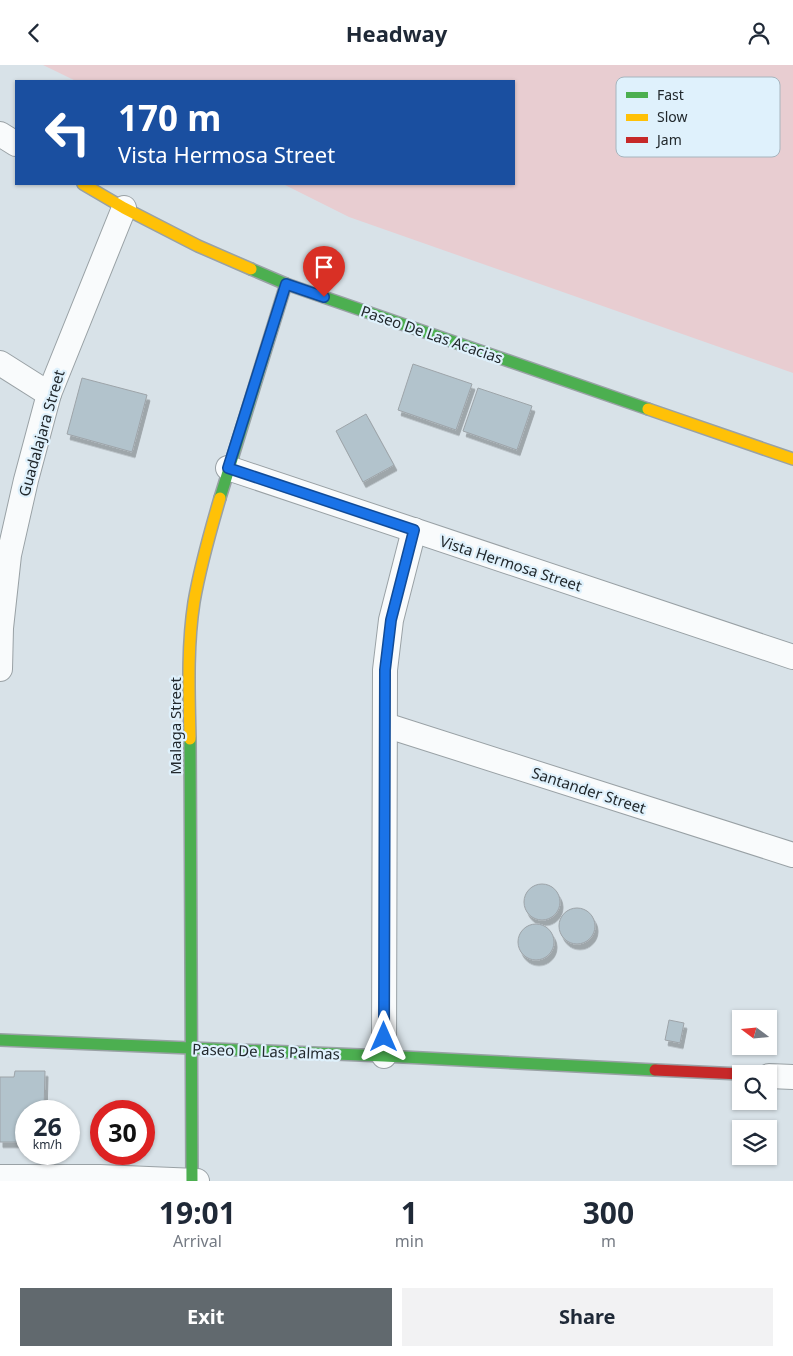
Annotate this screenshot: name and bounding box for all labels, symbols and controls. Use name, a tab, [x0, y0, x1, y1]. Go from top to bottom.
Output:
text: Headway	[346, 18, 447, 48]
icon: back	[20, 19, 48, 47]
icon: person	[745, 19, 773, 47]
legend	[616, 77, 780, 157]
text: Fast	[657, 85, 684, 104]
text: 170 m	[118, 94, 221, 141]
icon: left	[35, 100, 100, 165]
text: Slow	[657, 107, 688, 126]
text: Jam	[655, 130, 682, 149]
text: Vista Hermosa Street	[118, 139, 335, 169]
pin	[303, 246, 345, 297]
icon: arrive	[310, 253, 338, 281]
street label: Paseo De Las Acacias	[358, 300, 506, 368]
street label: Guadalajara Street	[13, 367, 69, 499]
street label: Vista Hermosa Street	[438, 531, 585, 596]
street label: Malaga Street	[165, 677, 185, 775]
street label: Santander Street	[529, 762, 649, 818]
position arrow	[357, 1010, 409, 1062]
north arrow	[732, 1010, 778, 1055]
map controls	[732, 1010, 777, 1165]
street label: Paseo De Las Palmas	[192, 1038, 340, 1064]
button: search	[732, 1065, 777, 1110]
speed limit sign: 30	[90, 1100, 155, 1165]
text: 26	[33, 1109, 62, 1143]
button: layers	[732, 1120, 777, 1165]
text: km/h	[33, 1136, 62, 1153]
text: 19:01	[159, 1192, 236, 1233]
text: 1	[401, 1192, 418, 1233]
text: 300	[583, 1192, 634, 1233]
text: Arrival	[173, 1230, 222, 1252]
text: min	[395, 1230, 424, 1252]
text: m	[601, 1230, 616, 1252]
button: Exit	[20, 1288, 392, 1346]
button: Share	[402, 1288, 773, 1346]

